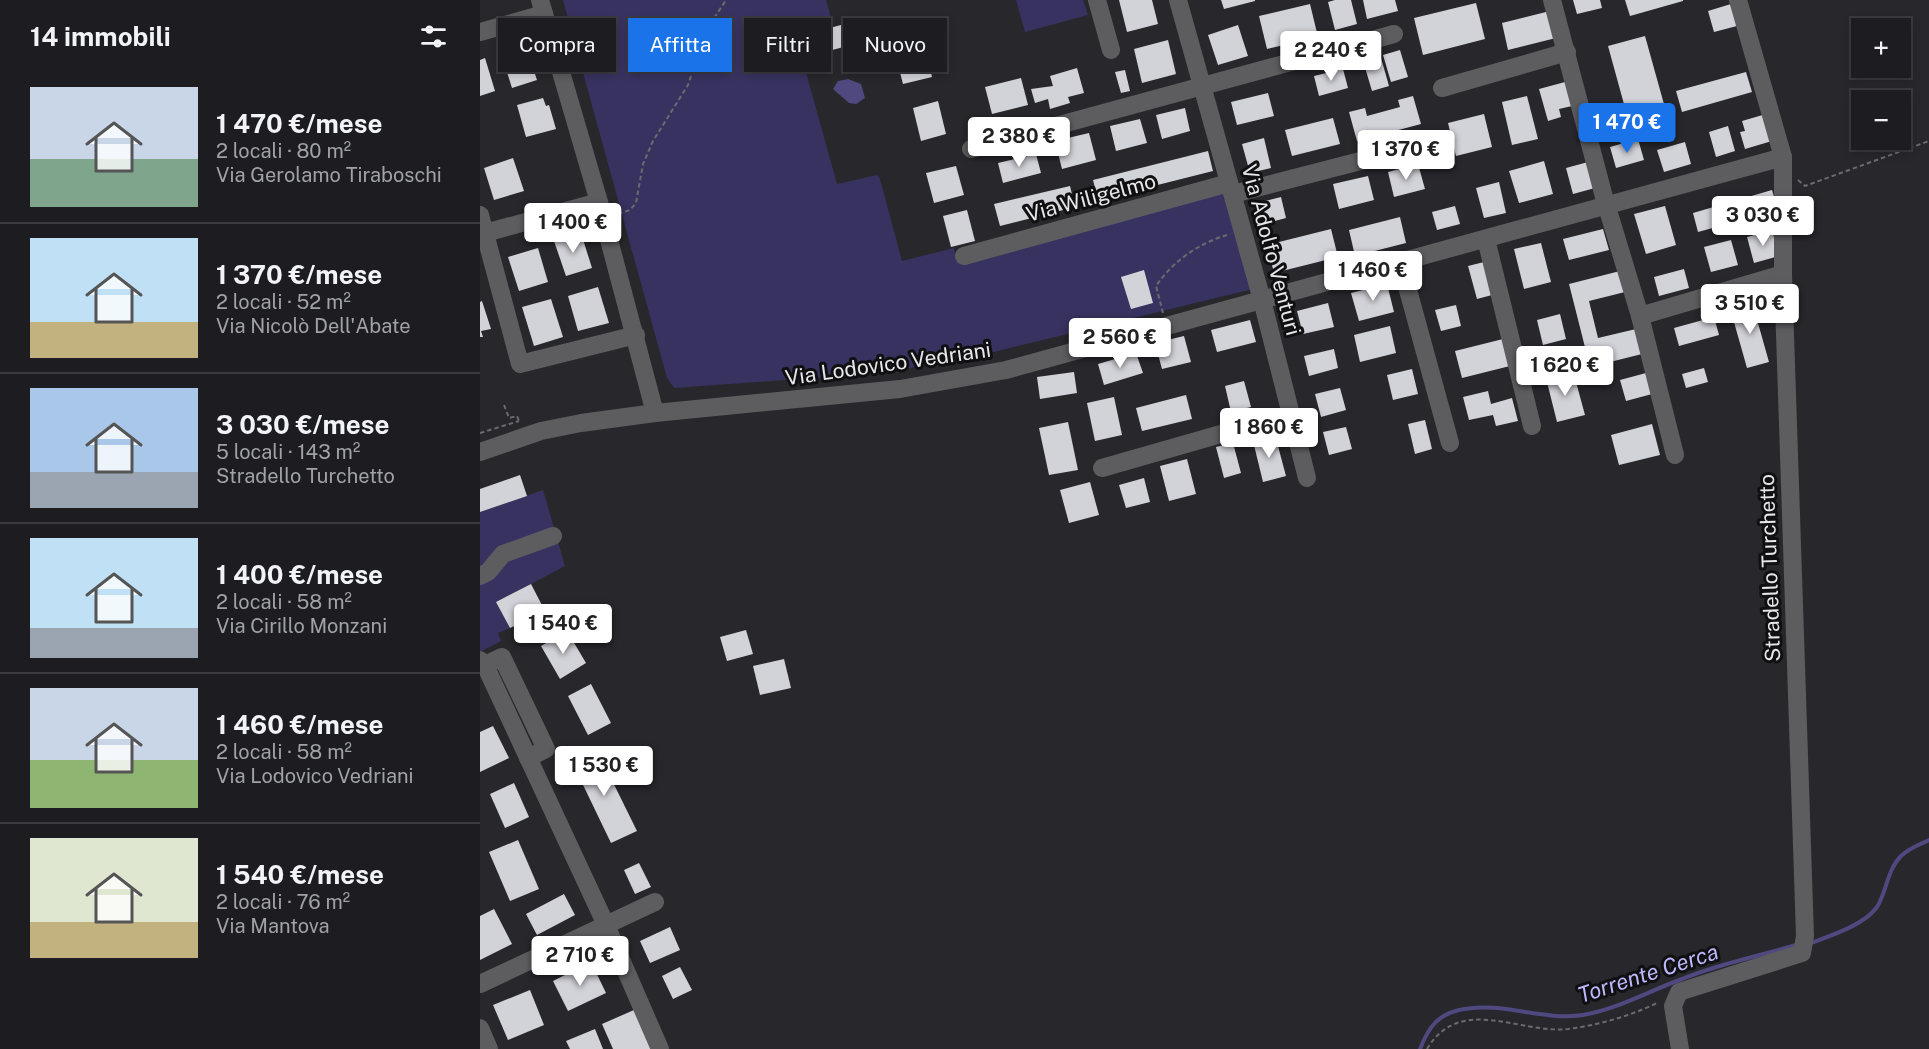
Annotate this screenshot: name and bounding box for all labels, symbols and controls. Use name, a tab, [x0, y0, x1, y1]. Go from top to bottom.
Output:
chip: Compra	[498, 18, 616, 72]
chip: Affitta	[628, 18, 732, 72]
chip: Filtri	[744, 18, 831, 72]
chip: Nuovo	[843, 18, 947, 72]
map controls	[1851, 18, 1911, 150]
button: +	[1851, 18, 1911, 78]
icon: filters	[417, 20, 450, 53]
text: 14 immobili	[30, 21, 171, 52]
pin: 2 240 €	[1276, 31, 1386, 82]
text: 2 240 €	[1294, 38, 1368, 62]
button: −	[1851, 90, 1911, 150]
pin: 1 470 €	[1572, 103, 1682, 154]
text: 1 470 €/mese	[216, 108, 382, 139]
text: 1 470 €	[1593, 110, 1661, 134]
icon: home	[78, 111, 150, 183]
pin: 2 380 €	[964, 117, 1074, 168]
text: 2 380 €	[982, 124, 1056, 148]
pin: 1 370 €	[1351, 130, 1461, 181]
text: 1 370 €	[1372, 137, 1440, 161]
text: 2 locali · 80 m²	[216, 139, 351, 163]
street label: Via Adolfo Venturi	[1237, 162, 1306, 338]
text: Via Gerolamo Tiraboschi	[216, 163, 442, 187]
street label: Via Wiligelmo	[1023, 168, 1158, 227]
pin: 3 030 €	[1708, 196, 1818, 247]
pin: 1 400 €	[518, 203, 628, 254]
text: 3 030 €	[1726, 203, 1800, 227]
text: 1 400 €	[538, 210, 608, 234]
pin: 1 460 €	[1318, 251, 1428, 302]
text: 1 460 €	[1338, 258, 1408, 282]
text: 1 370 €/mese	[216, 259, 382, 290]
icon: home	[78, 262, 150, 334]
pin: 3 510 €	[1695, 284, 1805, 335]
text: 2 locali · 52 m²	[216, 290, 351, 314]
text: 3 510 €	[1715, 291, 1785, 315]
text: Via Nicolò Dell'Abate	[216, 314, 411, 338]
pin: 2 560 €	[1065, 318, 1175, 369]
text: 2 560 €	[1083, 325, 1157, 349]
street label: Via Lodovico Vedriani	[784, 337, 992, 390]
pin: 1 620 €	[1510, 346, 1620, 397]
text: 1 620 €	[1530, 353, 1600, 377]
pin: 1 860 €	[1214, 408, 1324, 459]
text: 3 030 €/mese	[216, 409, 389, 440]
icon: home	[78, 412, 150, 484]
text: 1 860 €	[1234, 415, 1304, 439]
text: 5 locali · 143 m²	[216, 440, 360, 464]
text: Stradello Turchetto	[216, 464, 395, 488]
street label: Stradello Turchetto	[1754, 474, 1785, 662]
text: 1 400 €/mese	[216, 559, 383, 590]
icon: home	[78, 562, 150, 634]
text: 2 locali · 58 m²	[216, 590, 352, 614]
pin: 1 540 €	[508, 604, 618, 655]
text: 1 540 €	[528, 611, 598, 635]
text: Via Cirillo Monzani	[216, 614, 387, 638]
text: 1 460 €/mese	[216, 709, 384, 740]
icon: home	[78, 712, 150, 784]
text: 2 locali · 58 m²	[216, 740, 352, 764]
pin: 1 530 €	[549, 746, 659, 797]
text: 1 530 €	[569, 753, 639, 777]
text: Via Lodovico Vedriani	[216, 764, 414, 788]
text: 1 540 €/mese	[216, 859, 384, 890]
icon: home	[78, 862, 150, 934]
text: 2 locali · 76 m²	[216, 890, 350, 914]
text: Via Mantova	[216, 914, 330, 938]
pin: 2 710 €	[525, 936, 635, 987]
water label: Torrente Cerca	[1575, 938, 1721, 1008]
text: 2 710 €	[546, 943, 614, 967]

